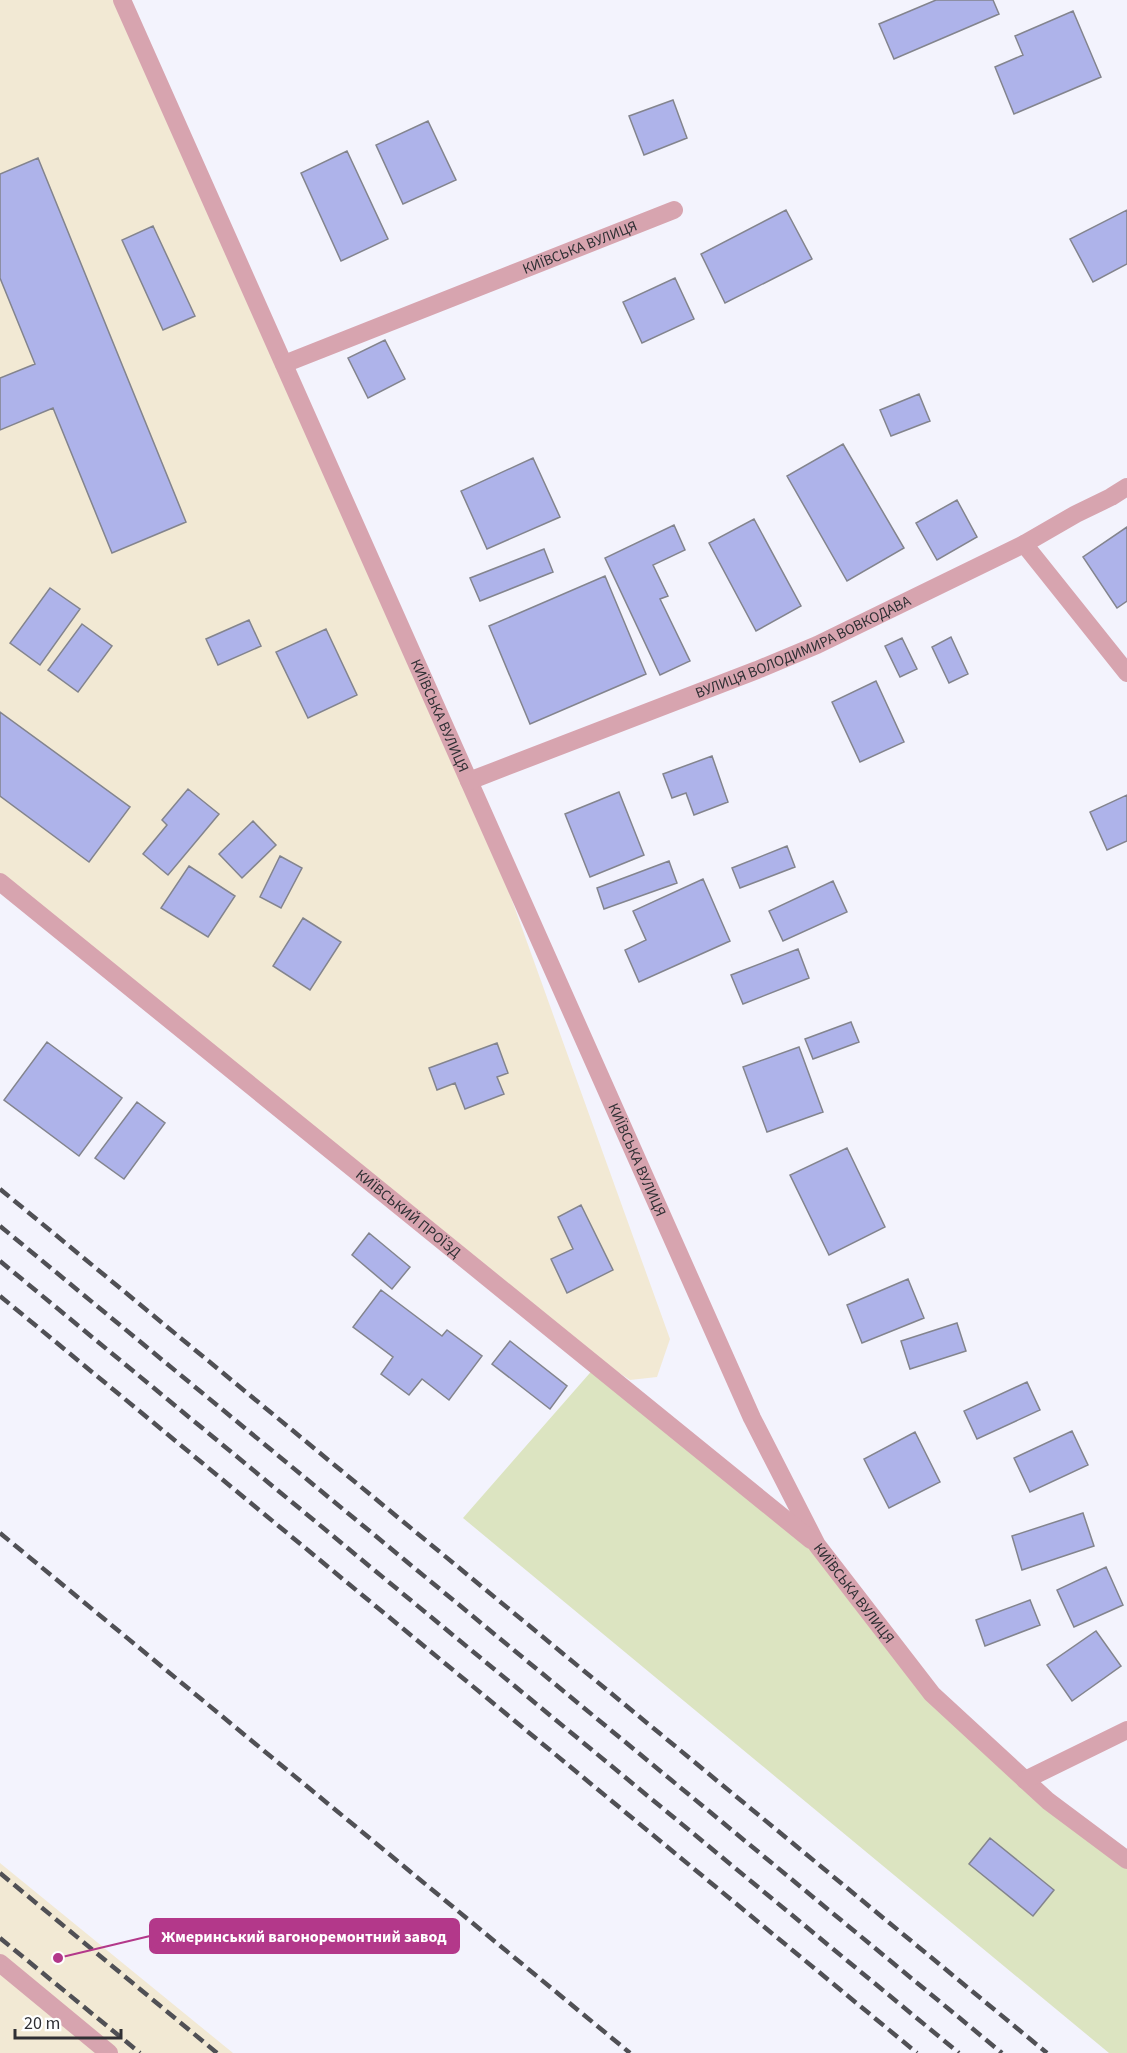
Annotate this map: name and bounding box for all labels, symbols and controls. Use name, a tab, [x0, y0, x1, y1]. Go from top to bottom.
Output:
street label: КИЇВСЬКА ВУЛИЦЯ	[519, 216, 640, 280]
street label: ВУЛИЦЯ ВОЛОДИМИРА ВОВКОДАВА	[692, 590, 915, 704]
street label: КИЇВСЬКА ВУЛИЦЯ	[405, 656, 474, 776]
street label: КИЇВСЬКА ВУЛИЦЯ	[602, 1100, 671, 1220]
street label: КИЇВСЬКИЙ ПРОЇЗД	[351, 1165, 466, 1263]
street label: КИЇВСЬКА ВУЛИЦЯ	[808, 1539, 899, 1648]
callout: Жмеринський вагоноремонтний завод	[150, 1919, 459, 1953]
text: Жмеринський вагоноремонтний завод	[161, 1926, 447, 1948]
scale bar	[15, 2002, 122, 2040]
text: 20 m	[24, 2011, 60, 2036]

